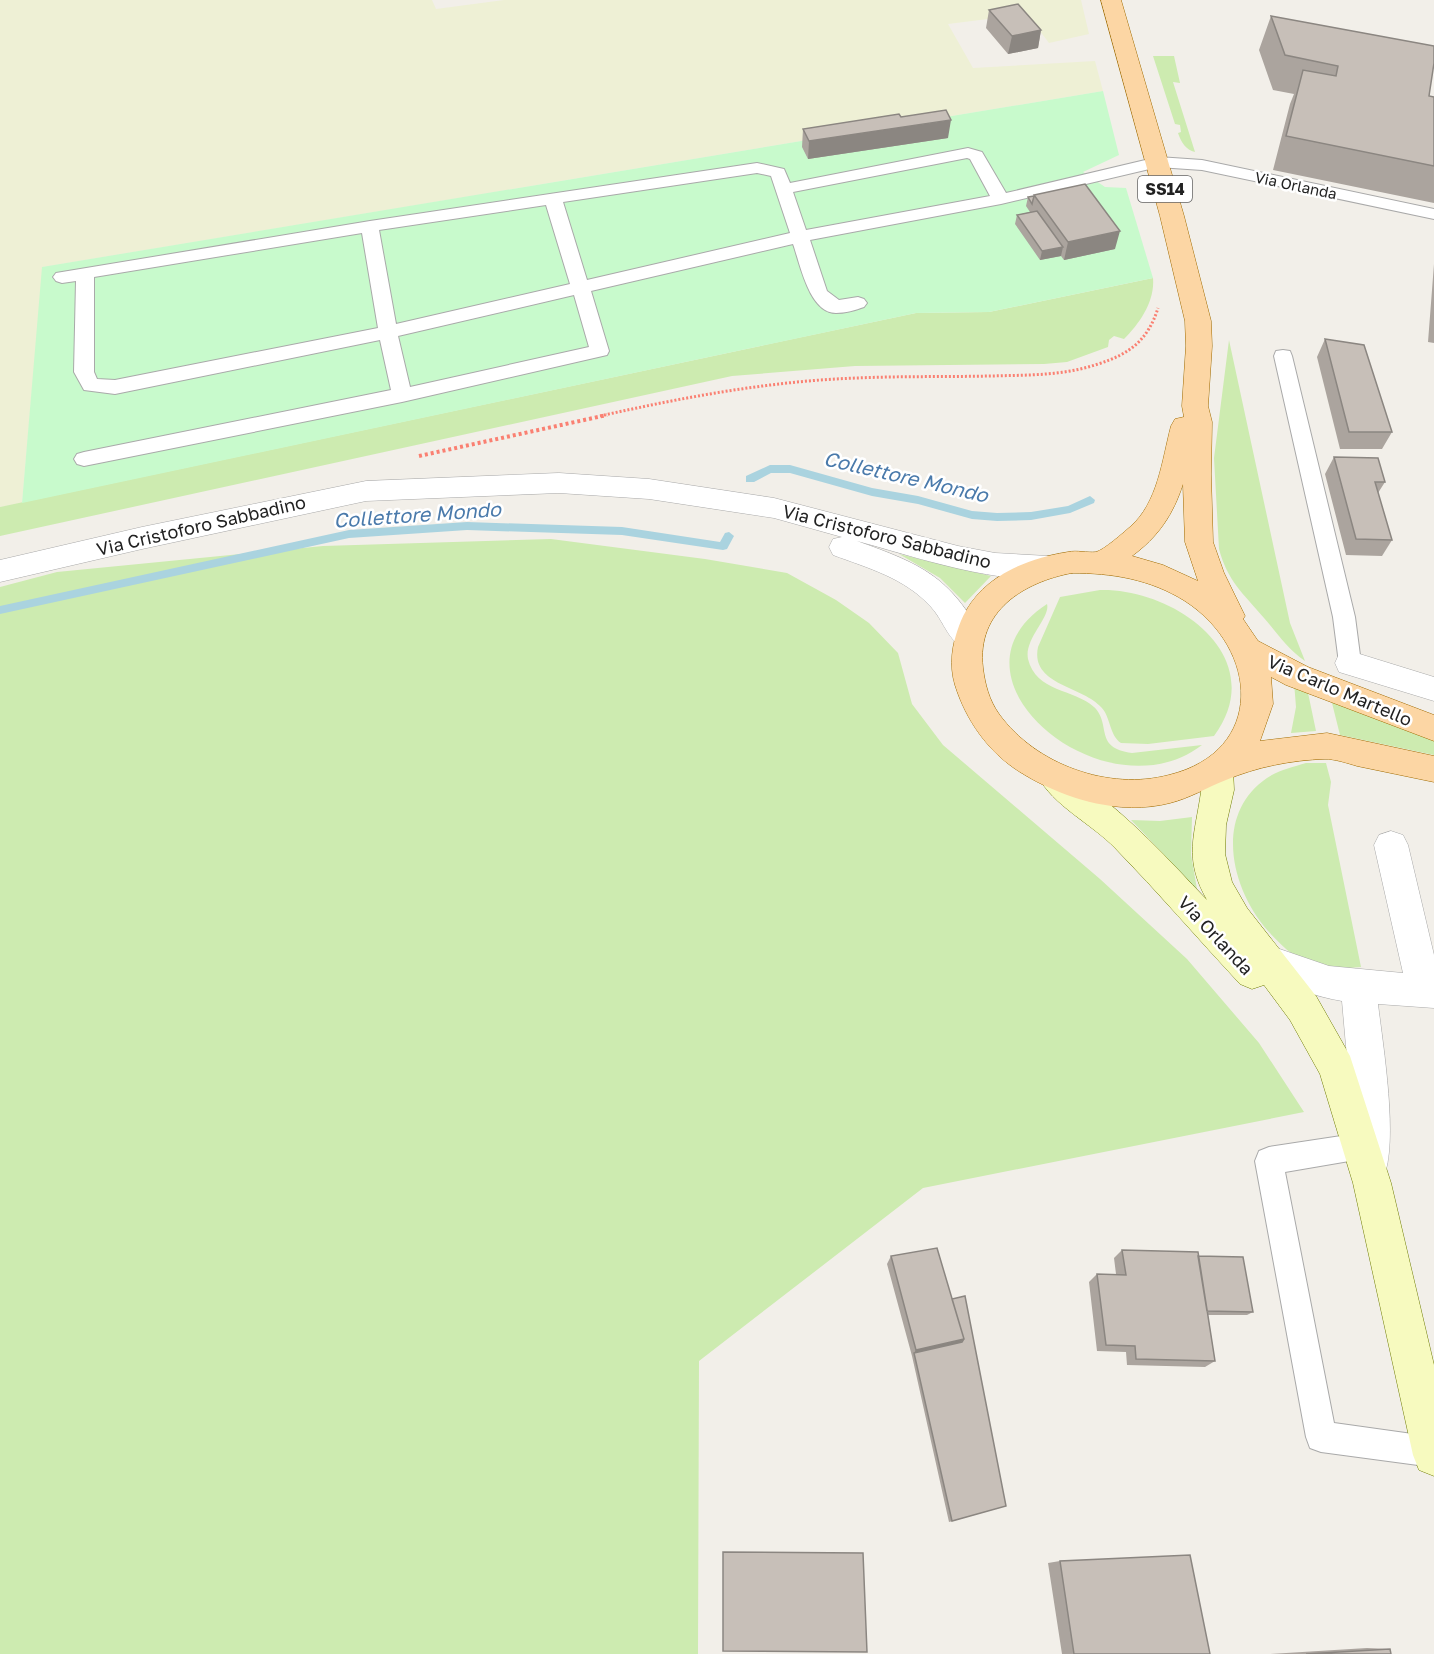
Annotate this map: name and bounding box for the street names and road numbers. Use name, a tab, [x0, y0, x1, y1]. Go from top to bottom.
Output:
street label: Via Orlanda	[1253, 168, 1339, 202]
road number: SS14	[1138, 176, 1192, 202]
street label: Via Cristoforo Sabbadino	[94, 490, 308, 560]
street label: Via Cristoforo Sabbadino	[780, 499, 994, 573]
street label: Via Carlo Martello	[1265, 650, 1415, 730]
street label: Via Orlanda	[1174, 891, 1258, 979]

